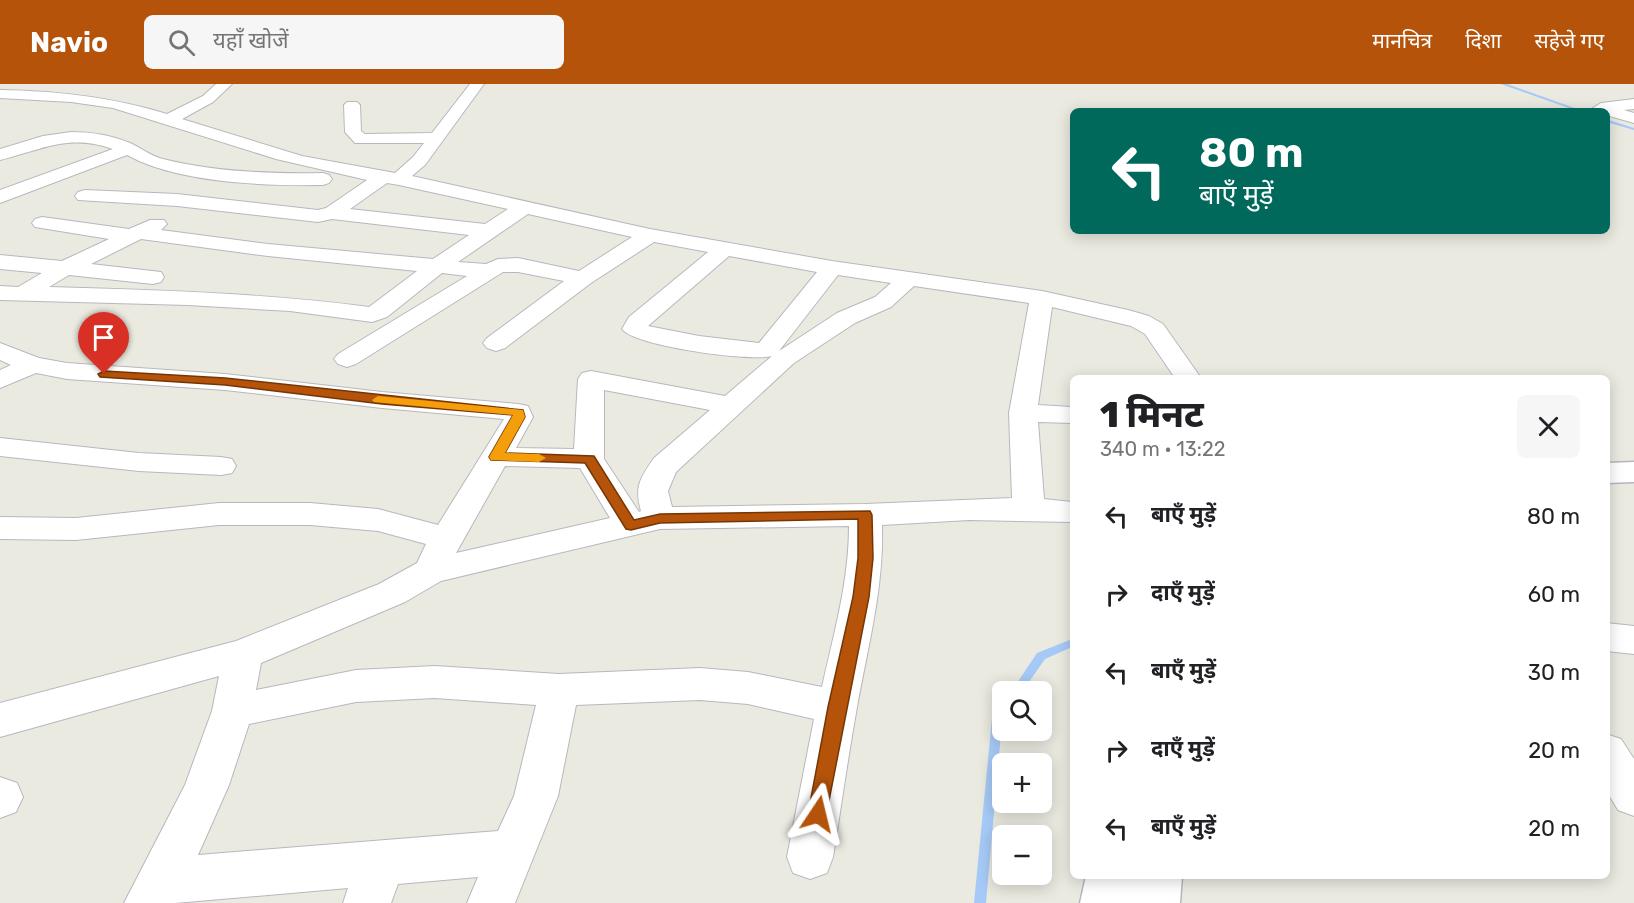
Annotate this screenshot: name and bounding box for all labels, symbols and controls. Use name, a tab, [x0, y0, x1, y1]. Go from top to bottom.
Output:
search box	[144, 15, 564, 69]
text: Navio	[30, 26, 108, 59]
icon: search	[165, 26, 198, 59]
text: यहाँ खोजें	[213, 27, 289, 54]
text: मानचित्र	[1372, 28, 1432, 53]
text: दिशा	[1465, 28, 1501, 53]
text: सहेजे गए	[1534, 28, 1604, 53]
text: 80 m	[1199, 128, 1303, 178]
icon: left	[1100, 132, 1178, 210]
text: बाएँ मुड़ें	[1199, 179, 1274, 211]
pin	[78, 312, 129, 374]
icon: arrive	[87, 321, 120, 354]
text: 1 मिनट	[1100, 393, 1204, 436]
button: close	[1517, 395, 1580, 458]
text: 340 m · 13:22	[1100, 437, 1225, 461]
icon: left	[1100, 500, 1133, 533]
text: बाएँ मुड़ें	[1151, 501, 1216, 528]
text: 80 m	[1527, 503, 1580, 530]
icon: right	[1100, 578, 1133, 611]
text: दाएँ मुड़ें	[1151, 579, 1215, 606]
text: 60 m	[1528, 581, 1580, 608]
icon: left	[1100, 656, 1133, 689]
text: बाएँ मुड़ें	[1151, 657, 1216, 684]
text: 30 m	[1528, 659, 1580, 686]
map controls	[992, 681, 1052, 885]
button: search	[992, 681, 1052, 741]
icon: right	[1100, 734, 1133, 767]
text: दाएँ मुड़ें	[1151, 735, 1215, 762]
text: 20 m	[1528, 737, 1580, 764]
button: +	[992, 753, 1052, 813]
position arrow	[786, 782, 850, 846]
icon: left	[1100, 812, 1133, 845]
text: बाएँ मुड़ें	[1151, 813, 1216, 840]
text: 20 m	[1528, 815, 1580, 842]
button: −	[992, 825, 1052, 885]

